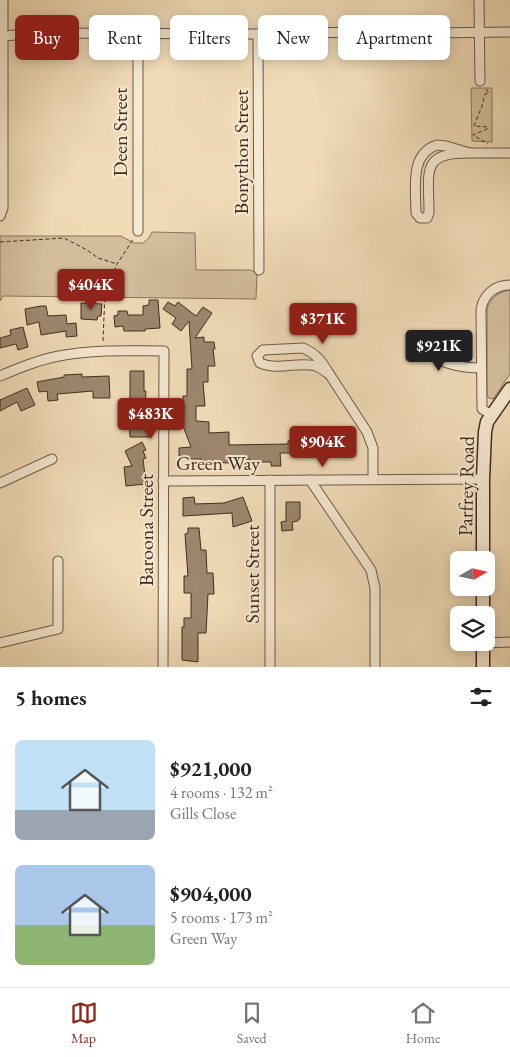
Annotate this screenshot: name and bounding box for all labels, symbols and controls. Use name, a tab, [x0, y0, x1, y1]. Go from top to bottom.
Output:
chip: Buy	[15, 15, 79, 60]
chip: Rent	[89, 15, 160, 60]
chip: Filters	[170, 15, 248, 60]
chip: New	[258, 15, 328, 60]
chip: Apartment	[338, 15, 450, 60]
street label: Deen Street	[107, 87, 133, 176]
street label: Bonython Street	[228, 89, 254, 215]
pin: $404K	[56, 268, 126, 311]
text: $404K	[69, 274, 113, 295]
pin: $371K	[288, 302, 358, 345]
text: $371K	[301, 308, 345, 329]
pin: $921K	[404, 330, 474, 372]
text: $921K	[417, 335, 461, 356]
pin: $483K	[116, 398, 186, 440]
text: $483K	[129, 403, 173, 424]
pin: $904K	[288, 426, 358, 468]
text: $904K	[301, 431, 345, 452]
street label: Parfrey Road	[452, 435, 480, 536]
street label: Green Way	[176, 450, 260, 476]
street label: Baroona Street	[133, 473, 159, 586]
street label: Sunset Street	[239, 524, 265, 623]
north arrow	[450, 551, 495, 596]
map controls	[450, 551, 495, 651]
button: layers	[450, 606, 495, 651]
icon: filters	[467, 683, 495, 711]
text: 5 homes	[15, 684, 87, 711]
text: $921,000	[170, 755, 252, 782]
icon: home	[55, 760, 115, 820]
text: 4 rooms · 132 m²	[170, 782, 273, 803]
text: Gills Close	[170, 803, 236, 824]
text: $904,000	[170, 880, 252, 907]
icon: home	[55, 885, 115, 945]
text: 5 rooms · 173 m²	[170, 907, 273, 928]
text: Green Way	[170, 928, 237, 949]
tab: Map	[70, 999, 98, 1047]
tab: Saved	[237, 999, 267, 1047]
tab: Home	[406, 999, 440, 1047]

